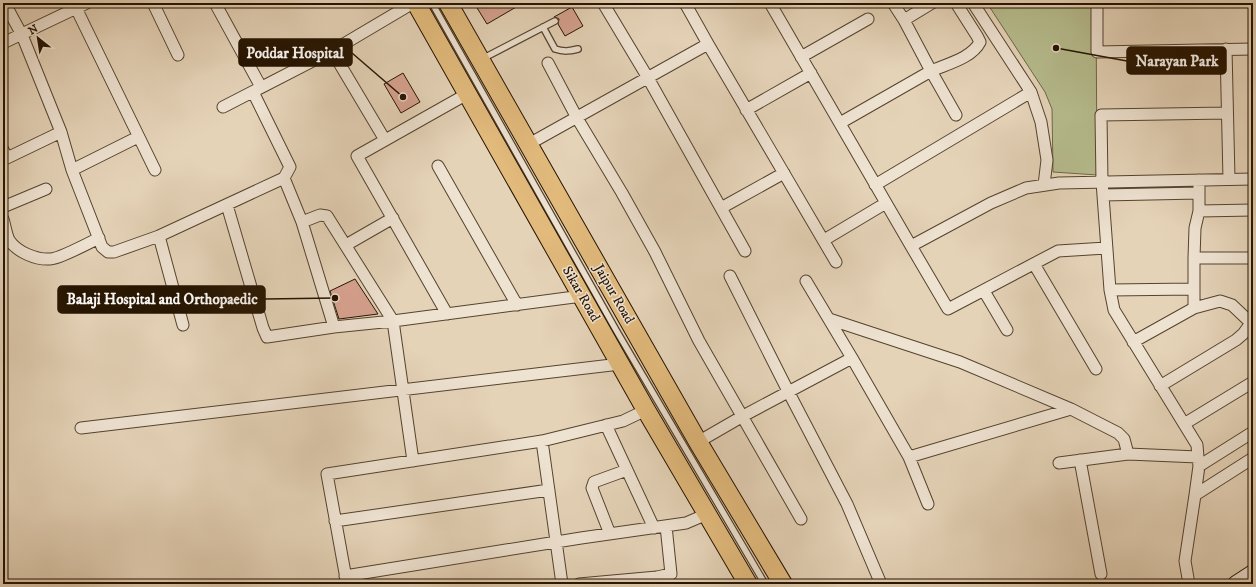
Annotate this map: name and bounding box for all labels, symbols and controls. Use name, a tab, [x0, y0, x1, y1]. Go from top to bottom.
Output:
north arrow	[18, 18, 58, 58]
text: N	[26, 22, 41, 39]
callout: Poddar Hospital	[239, 39, 352, 66]
text: Poddar Hospital	[246, 44, 344, 63]
callout: Narayan Park	[1127, 47, 1226, 74]
text: Narayan Park	[1136, 52, 1219, 71]
street label: Jaipur Road	[589, 259, 638, 327]
street label: Sikar Road	[558, 263, 604, 325]
callout: Balaji Hospital and Orthopaedic	[58, 286, 265, 313]
text: Balaji Hospital and Orthopaedic	[66, 290, 258, 309]

